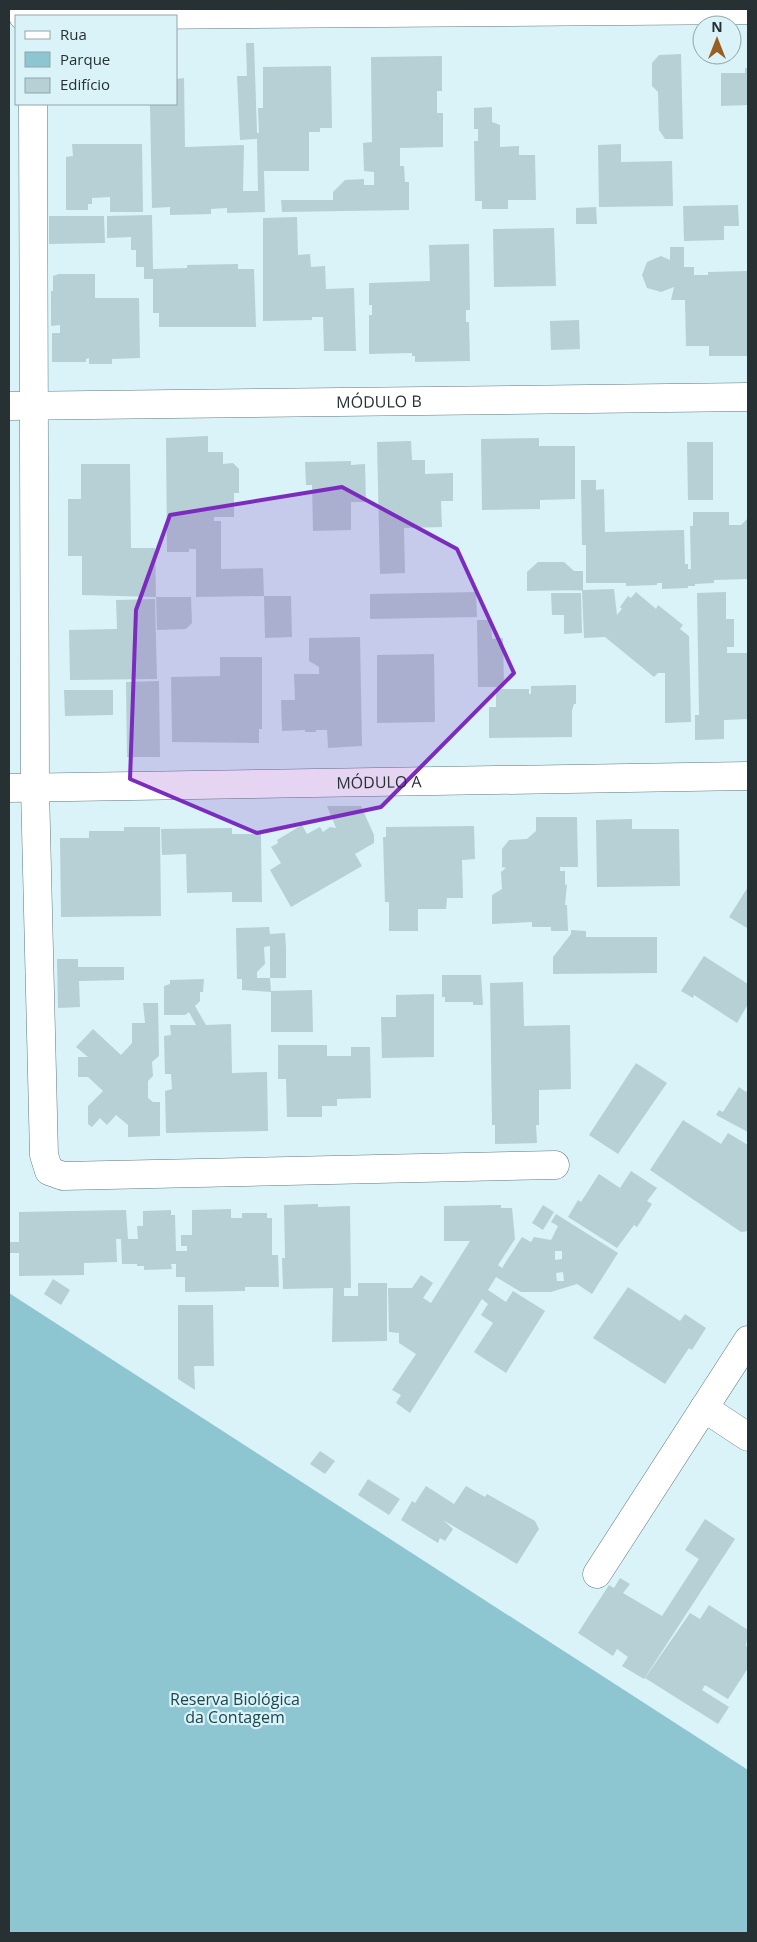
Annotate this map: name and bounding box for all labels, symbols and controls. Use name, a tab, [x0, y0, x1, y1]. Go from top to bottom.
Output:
legend	[15, 15, 178, 105]
north arrow	[692, 15, 742, 65]
text: N	[711, 17, 723, 36]
text: Rua	[60, 24, 87, 44]
text: Parque	[60, 49, 110, 69]
text: Edifício	[60, 74, 110, 94]
street label: MÓDULO B	[336, 390, 422, 413]
street label: MÓDULO A	[336, 770, 423, 794]
park label: Reserva Biológica da Contagem	[170, 1688, 300, 1728]

